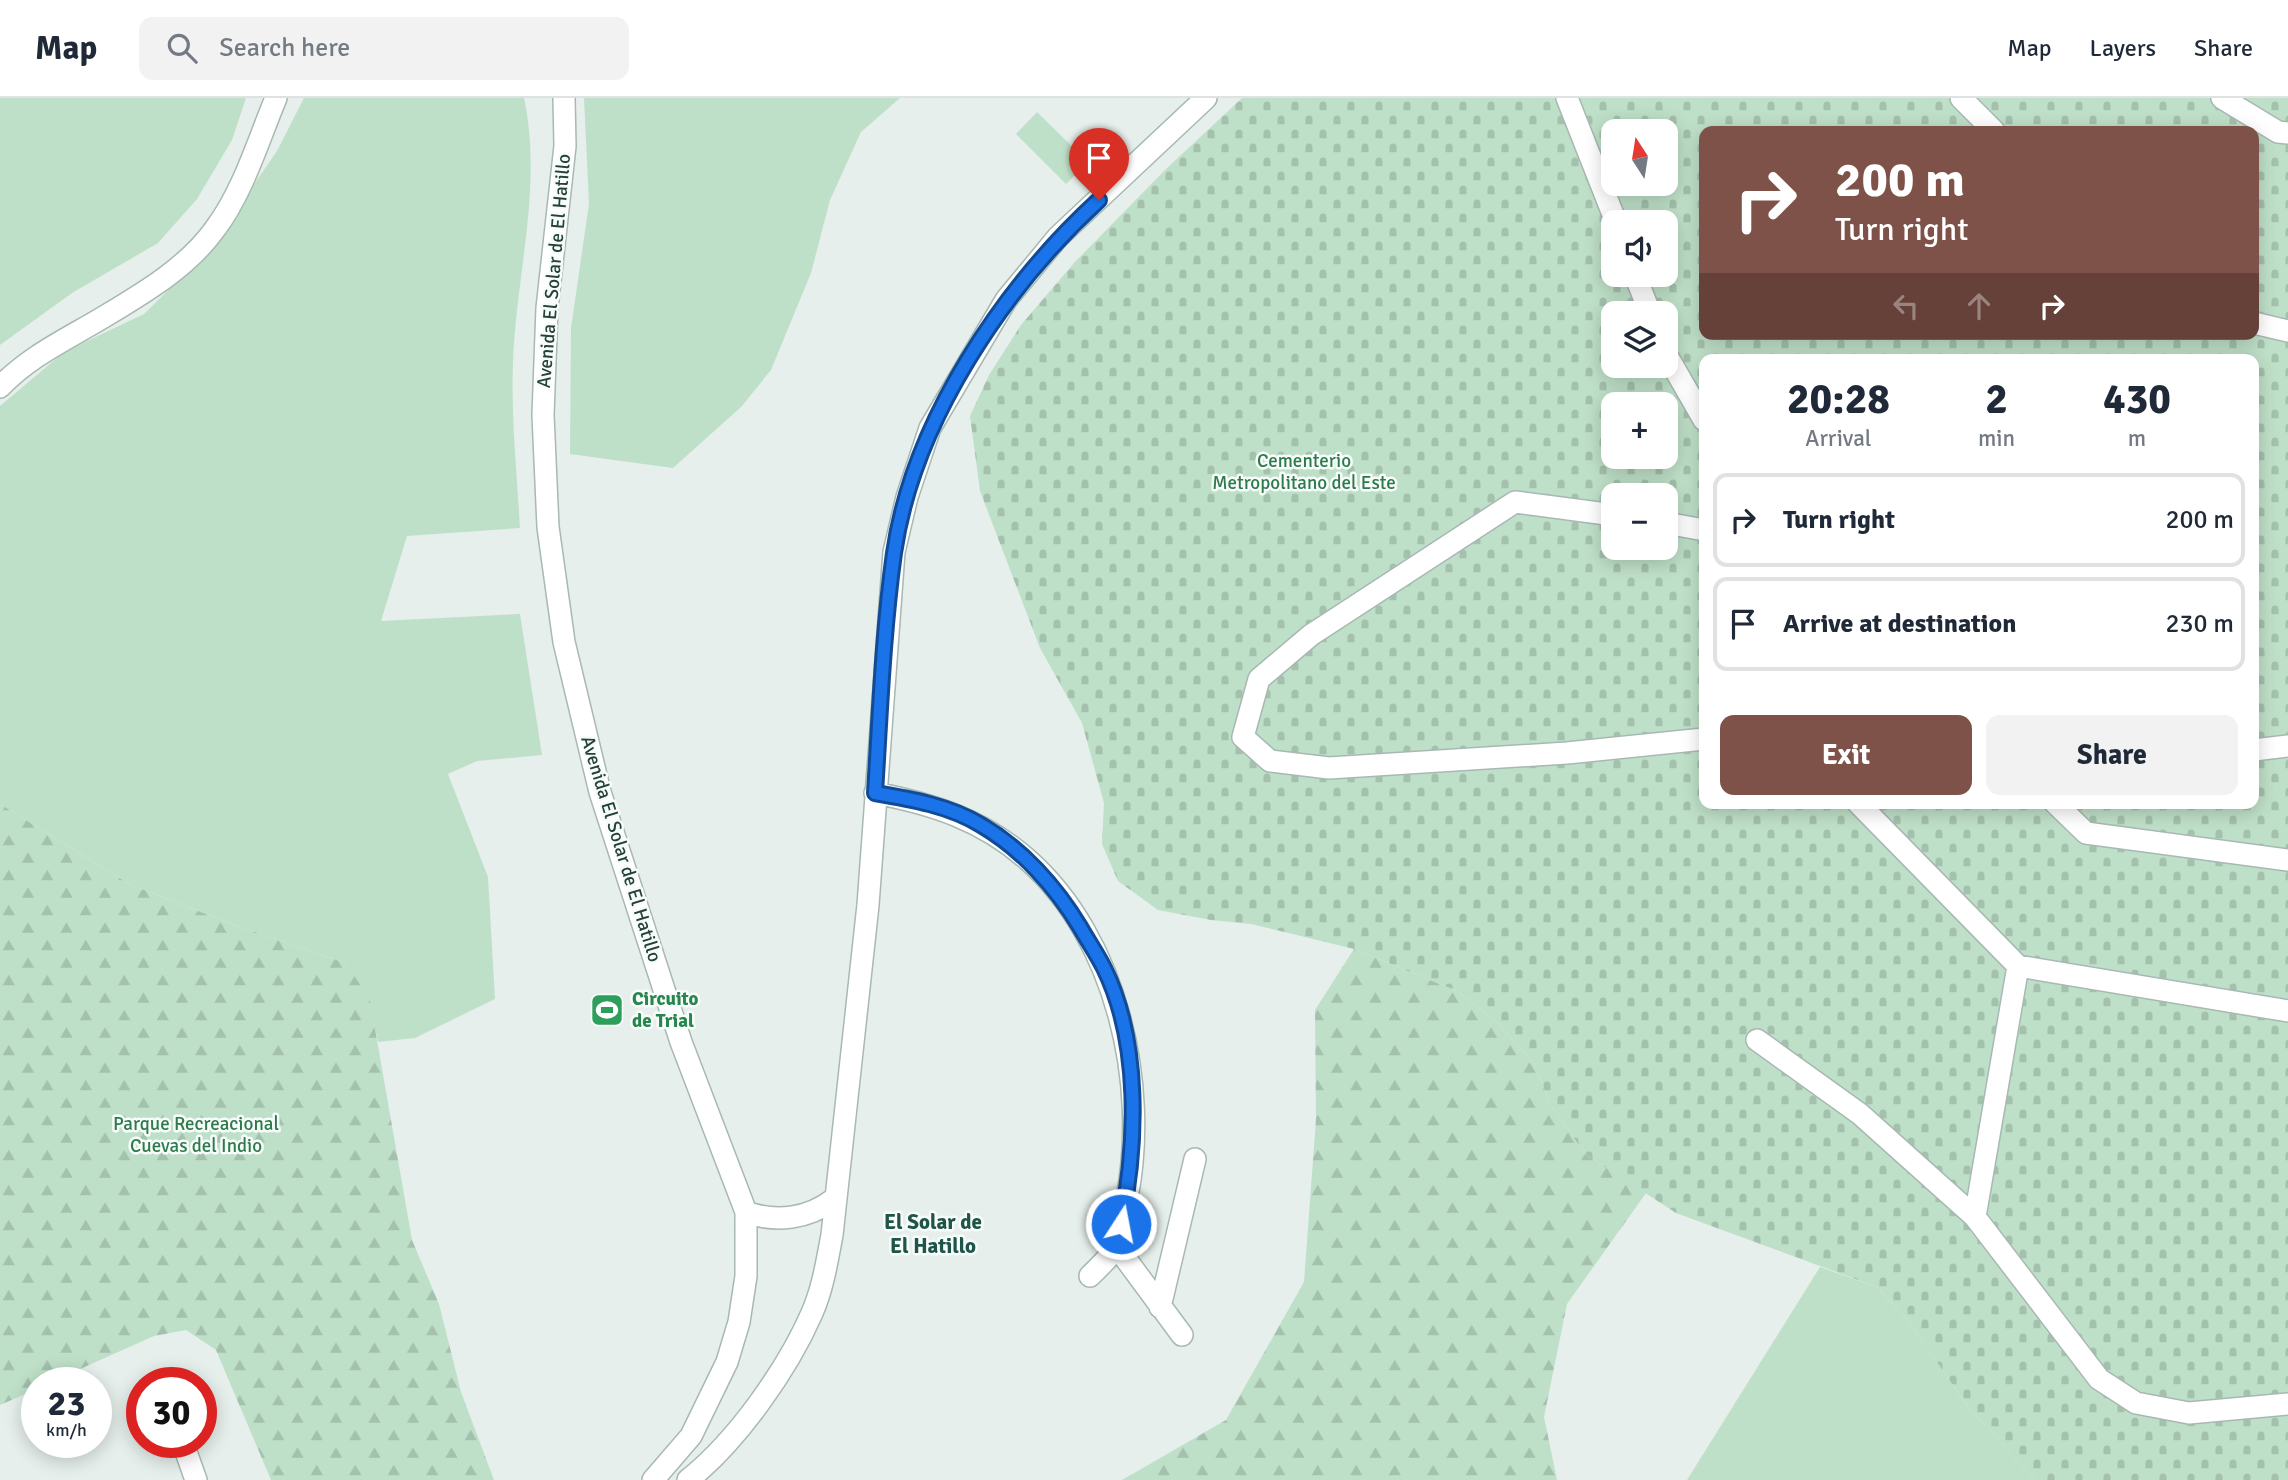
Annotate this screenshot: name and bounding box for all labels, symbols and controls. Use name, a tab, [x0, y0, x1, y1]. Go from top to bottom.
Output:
search box	[139, 17, 629, 80]
text: Map	[35, 28, 97, 69]
icon: search	[163, 29, 201, 67]
text: Search here	[219, 32, 350, 64]
text: Map	[2007, 33, 2052, 63]
text: Layers	[2090, 33, 2156, 63]
text: Share	[2194, 33, 2253, 63]
north arrow	[1601, 119, 1678, 196]
map controls	[1601, 119, 1678, 560]
pin	[1069, 128, 1129, 200]
icon: arrive	[1080, 139, 1118, 177]
text: 200 m	[1835, 150, 1965, 210]
street label: Avenida El Solar de El Hatillo	[532, 153, 576, 389]
icon: right	[1720, 154, 1811, 245]
button: sound	[1601, 210, 1678, 287]
text: Turn right	[1835, 210, 1968, 249]
icon: left	[1887, 287, 1925, 325]
icon: ahead	[1960, 287, 1998, 325]
icon: right	[2033, 287, 2071, 325]
button: layers	[1601, 301, 1678, 378]
text: 20:28	[1787, 374, 1890, 425]
text: 2	[1985, 374, 2008, 425]
text: 430	[2103, 374, 2171, 425]
button: +	[1601, 392, 1678, 469]
text: Arrival	[1805, 424, 1872, 453]
text: min	[1978, 424, 2015, 453]
text: m	[2128, 424, 2146, 453]
park label: Cementerio Metropolitano del Este	[1212, 449, 1396, 495]
button: −	[1601, 483, 1678, 560]
icon: right	[1724, 501, 1762, 539]
text: Turn right	[1783, 504, 1895, 536]
text: 200 m	[2165, 504, 2234, 536]
icon: arrive	[1724, 605, 1762, 643]
text: Arrive at destination	[1783, 608, 2016, 640]
text: 230 m	[2165, 608, 2234, 640]
button: Exit	[1720, 715, 1972, 795]
button: Share	[1986, 715, 2238, 795]
street label: Avenida El Solar de El Hatillo	[575, 733, 667, 965]
place label: Circuito de Trial	[632, 987, 698, 1033]
sports icon: Circuito de Trial	[588, 991, 626, 1029]
park label: Parque Recreacional Cuevas del Indio	[113, 1112, 279, 1158]
position arrow	[1084, 1187, 1158, 1261]
district label: El Solar de El Hatillo	[884, 1209, 982, 1259]
speed limit sign: 30	[126, 1367, 217, 1458]
text: 23	[48, 1382, 85, 1425]
text: km/h	[46, 1419, 87, 1441]

